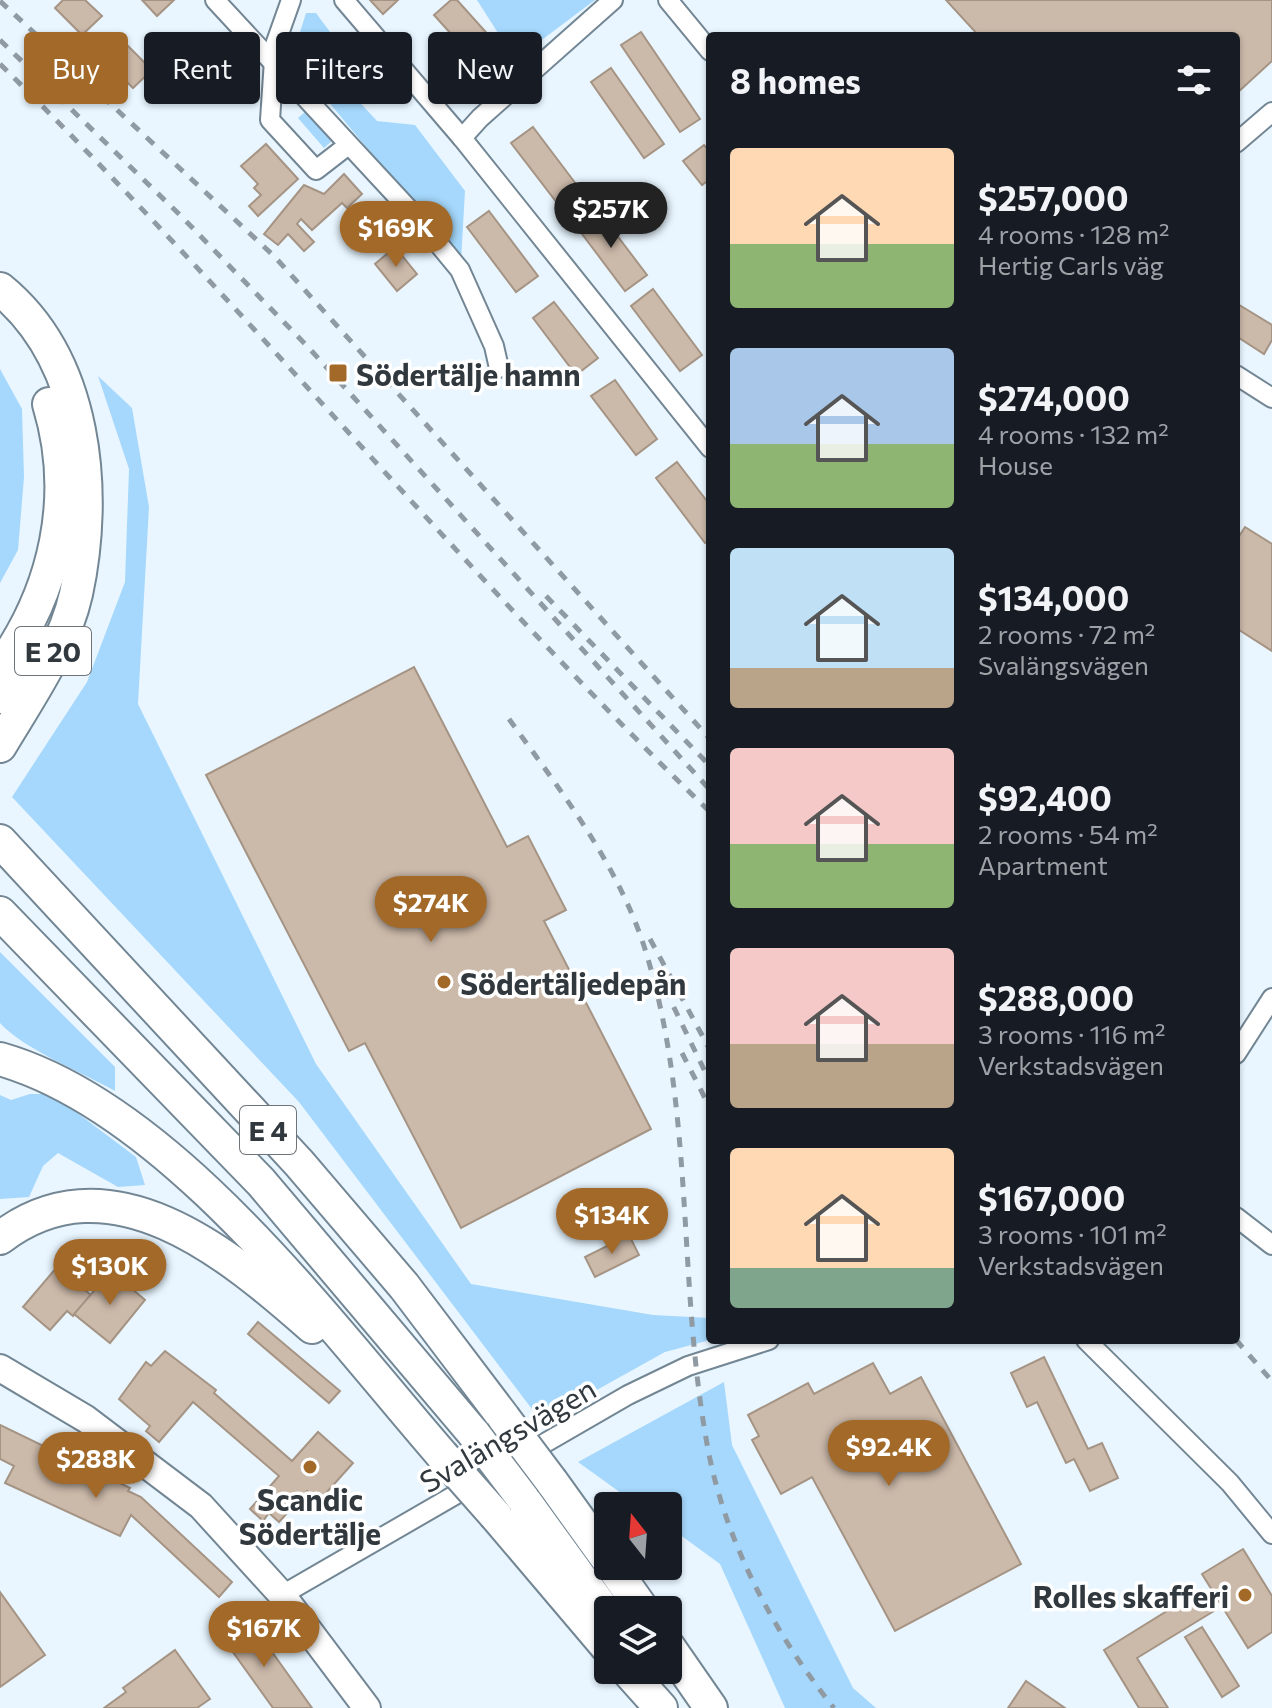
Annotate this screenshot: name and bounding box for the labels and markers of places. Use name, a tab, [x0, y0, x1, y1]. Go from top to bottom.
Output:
pin: $257K	[555, 182, 667, 250]
pin: $169K	[340, 201, 452, 269]
place label: Södertälje hamn	[356, 355, 581, 392]
marker: Södertälje hamn	[327, 362, 349, 384]
pin: $274K	[375, 876, 487, 944]
place label: Södertäljedepån	[460, 964, 686, 1001]
marker: Södertäljedepån	[435, 973, 453, 991]
pin: $134K	[556, 1188, 668, 1256]
pin: $130K	[54, 1239, 166, 1307]
pin: $92.4K	[824, 1420, 954, 1488]
pin: $288K	[40, 1432, 152, 1500]
marker: Scandic Södertälje	[301, 1458, 319, 1476]
place label: Scandic Södertälje	[239, 1480, 381, 1551]
place label: Rolles skafferi	[1033, 1577, 1229, 1614]
marker: Rolles skafferi	[1236, 1586, 1254, 1604]
pin: $167K	[208, 1601, 320, 1669]

